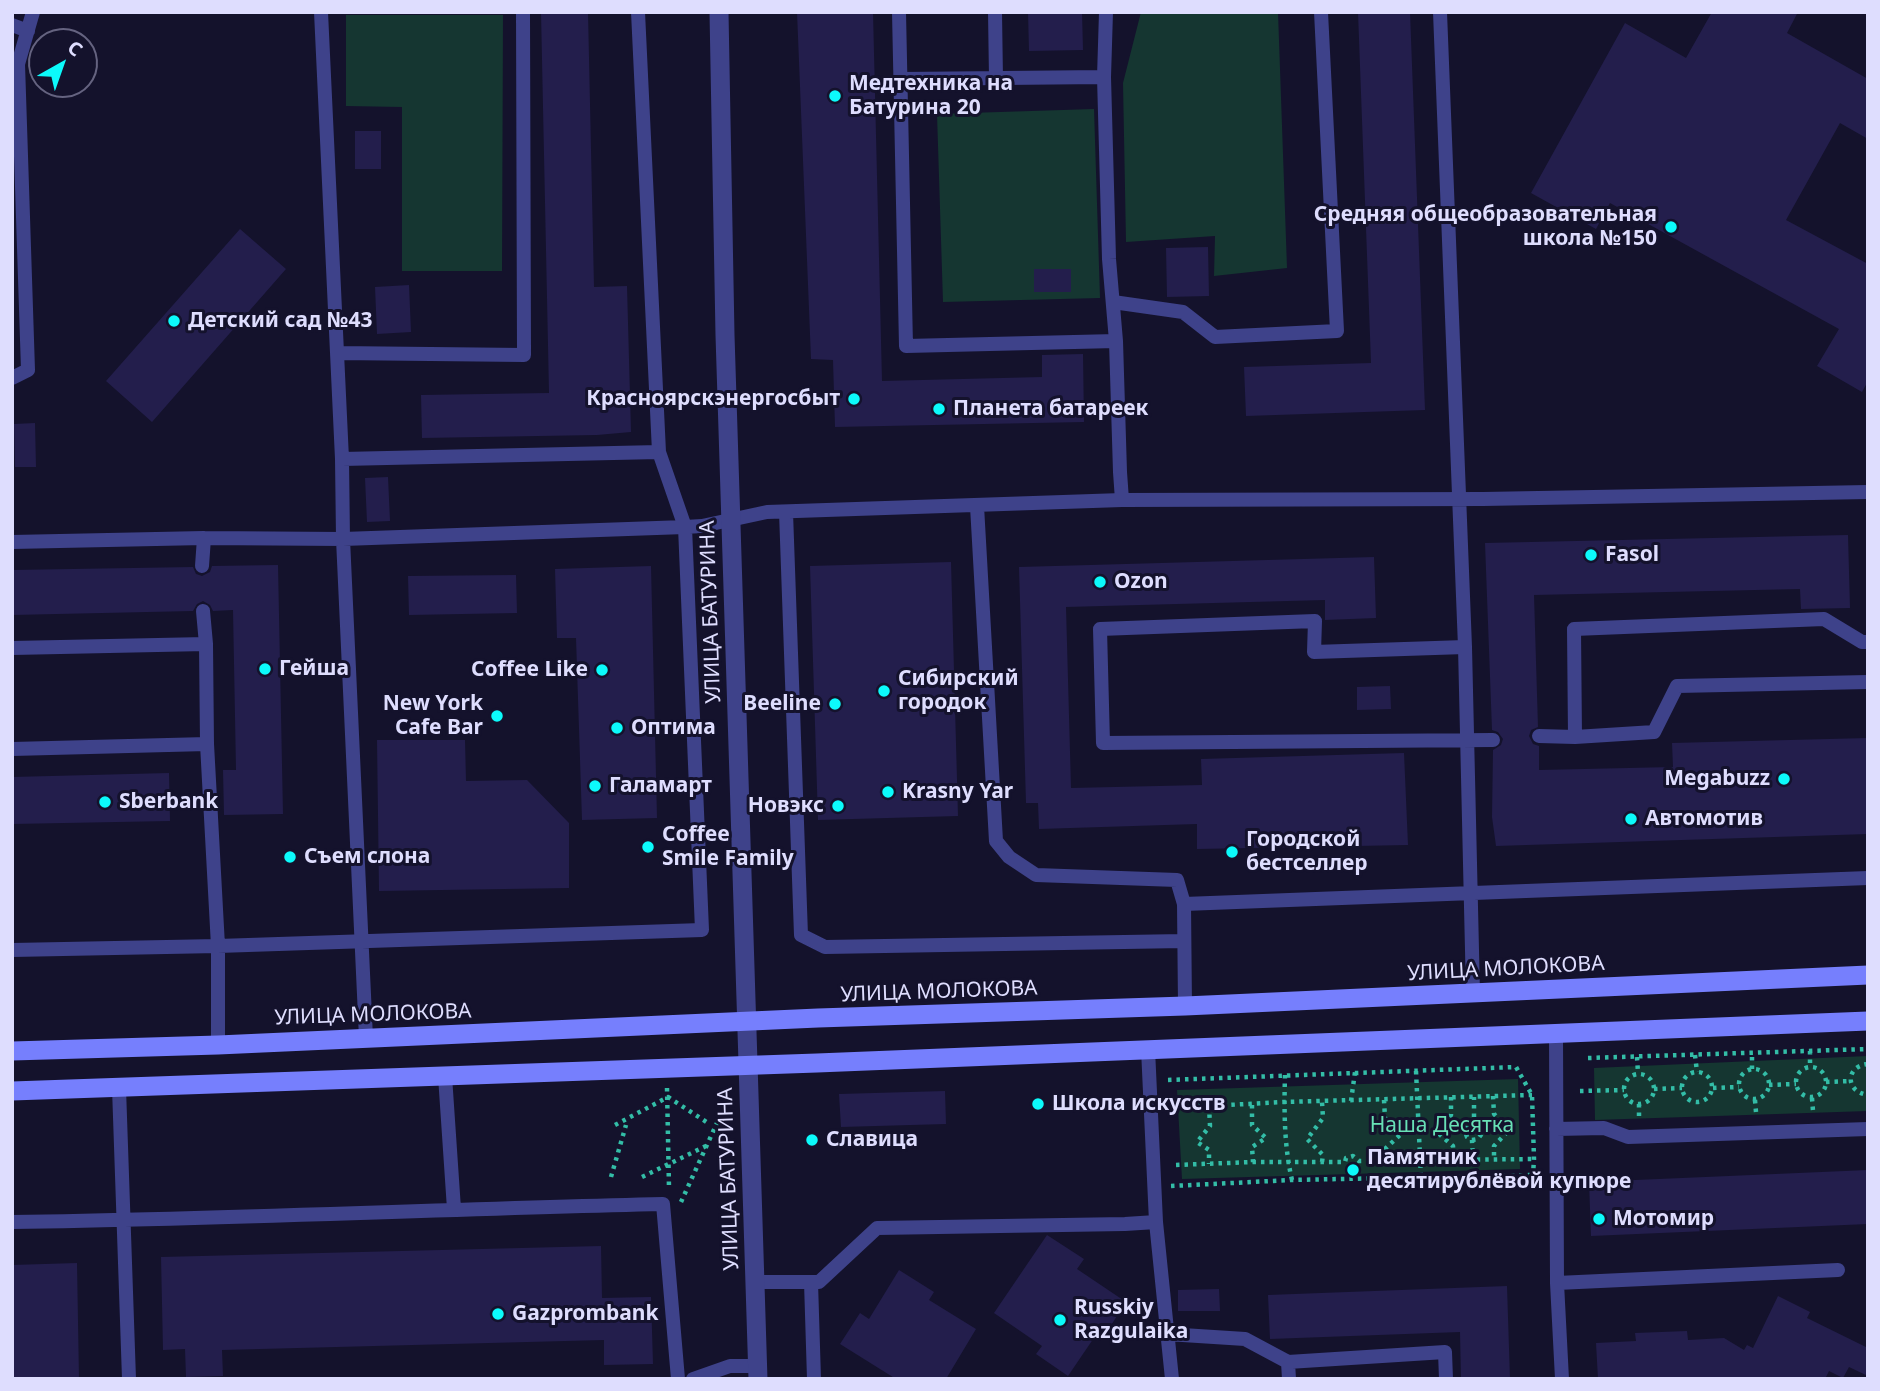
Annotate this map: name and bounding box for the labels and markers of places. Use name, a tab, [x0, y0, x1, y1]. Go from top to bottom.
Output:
place label: Медтехника на Батурина 20	[849, 71, 1013, 121]
marker: Медтехника на Батурина 20	[827, 88, 843, 104]
place label: Средняя общеобразовательная школа №150	[1314, 202, 1657, 252]
marker: Средняя общеобразовательная школа №150	[1663, 219, 1679, 235]
place label: Детский сад №43	[188, 308, 372, 334]
marker: Детский сад №43	[166, 313, 182, 329]
place label: Красноярскэнергосбыт	[586, 386, 840, 412]
marker: Красноярскэнергосбыт	[846, 391, 862, 407]
place label: Планета батареек	[953, 396, 1148, 422]
marker: Планета батареек	[931, 401, 947, 417]
place label: Fasol	[1605, 542, 1659, 568]
marker: Fasol	[1583, 547, 1599, 563]
place label: Ozon	[1114, 569, 1168, 595]
marker: Ozon	[1092, 574, 1108, 590]
place label: Гейша	[279, 656, 349, 682]
place label: Coffee Like	[471, 657, 588, 683]
marker: Гейша	[257, 661, 273, 677]
marker: Coffee Like	[594, 662, 610, 678]
place label: Сибирский городок	[898, 666, 1019, 716]
marker: Сибирский городок	[876, 683, 892, 699]
place label: New York Cafe Bar	[383, 691, 483, 741]
place label: Beeline	[743, 691, 821, 717]
marker: Beeline	[827, 696, 843, 712]
marker: New York Cafe Bar	[489, 708, 505, 724]
place label: Оптима	[631, 715, 716, 741]
marker: Оптима	[609, 720, 625, 736]
place label: Megabuzz	[1664, 766, 1770, 792]
marker: Megabuzz	[1776, 771, 1792, 787]
place label: Галамарт	[609, 773, 712, 799]
marker: Галамарт	[587, 778, 603, 794]
place label: Krasny Yar	[902, 779, 1013, 805]
marker: Krasny Yar	[880, 784, 896, 800]
place label: Sberbank	[119, 789, 218, 815]
place label: Новэкс	[748, 793, 824, 819]
marker: Sberbank	[97, 794, 113, 810]
marker: Новэкс	[830, 798, 846, 814]
place label: Автомотив	[1645, 806, 1763, 832]
marker: Автомотив	[1623, 811, 1639, 827]
place label: Coffee Smile Family	[662, 822, 794, 872]
place label: Городской бестселлер	[1246, 827, 1368, 877]
marker: Coffee Smile Family	[640, 839, 656, 855]
place label: Съем слона	[304, 844, 430, 870]
marker: Городской бестселлер	[1224, 844, 1240, 860]
marker: Съем слона	[282, 849, 298, 865]
place label: Школа искусств	[1052, 1091, 1225, 1117]
marker: Школа искусств	[1030, 1096, 1046, 1112]
place label: Славица	[826, 1127, 918, 1153]
marker: Славица	[804, 1132, 820, 1148]
place label: Памятник десятирублёвой купюре	[1367, 1145, 1631, 1195]
marker: Памятник десятирублёвой купюре	[1345, 1162, 1361, 1178]
place label: Мотомир	[1613, 1206, 1714, 1232]
marker: Мотомир	[1591, 1211, 1607, 1227]
place label: Russkiy Razgulaika	[1074, 1295, 1188, 1345]
place label: Gazprombank	[512, 1301, 658, 1327]
marker: Gazprombank	[490, 1306, 506, 1322]
marker: Russkiy Razgulaika	[1052, 1312, 1068, 1328]

